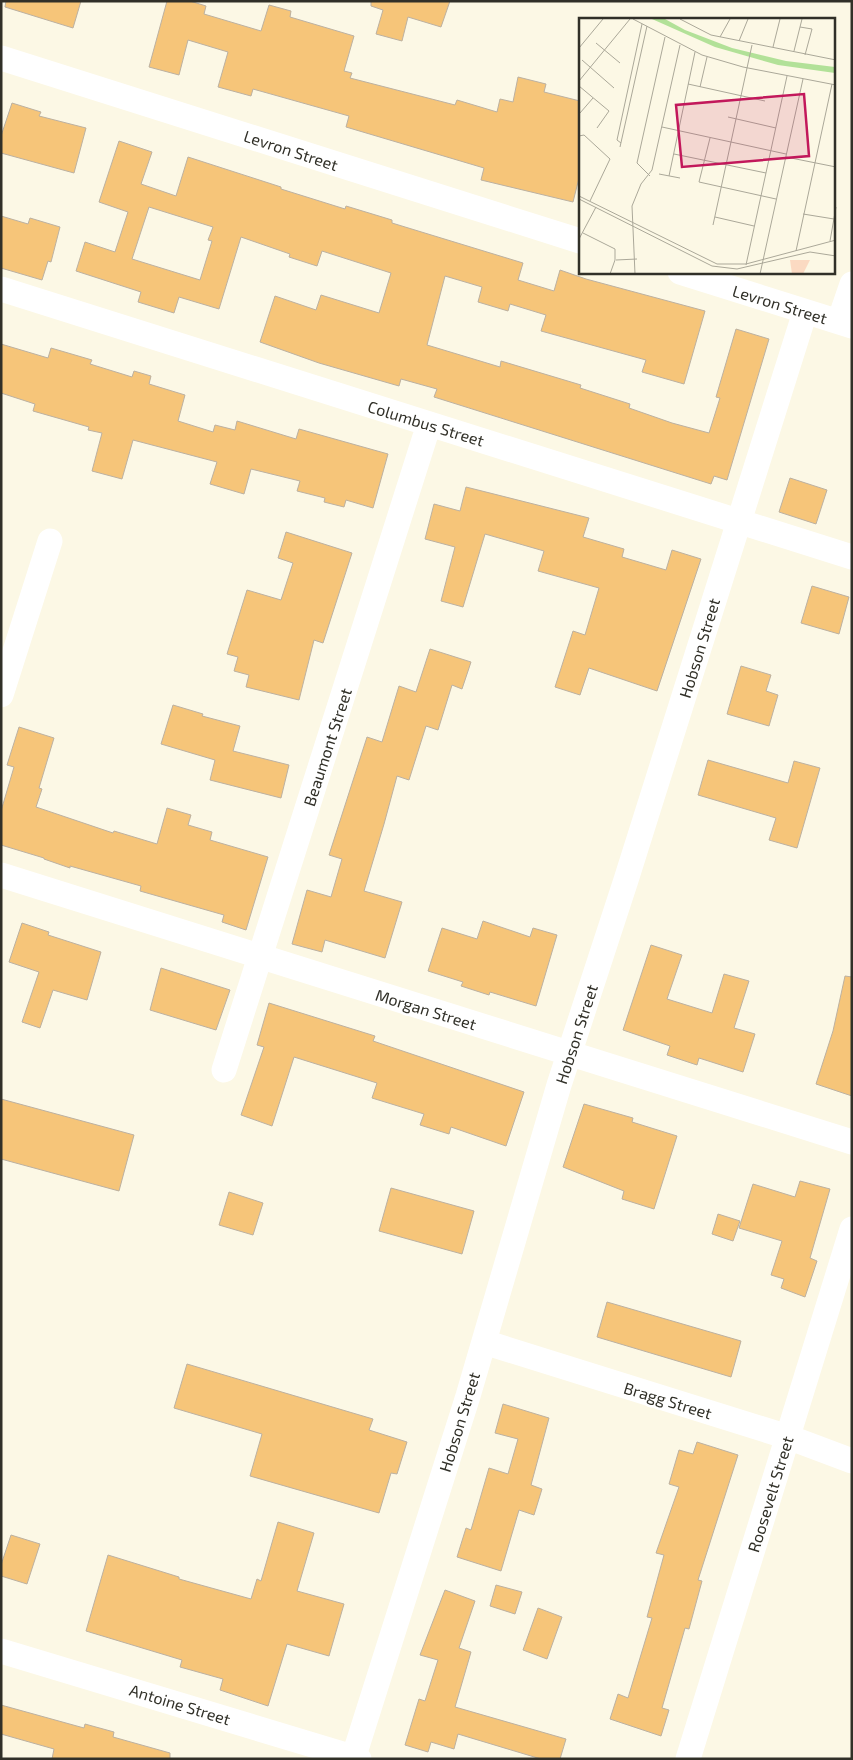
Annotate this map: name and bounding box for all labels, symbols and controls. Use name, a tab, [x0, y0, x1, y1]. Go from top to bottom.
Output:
inset map	[579, 18, 836, 274]
street label: Levron Street	[242, 126, 340, 174]
street label: Levron Street	[730, 281, 830, 327]
street label: Columbus Street	[366, 396, 486, 450]
street label: Hobson Street	[675, 596, 723, 700]
street label: Beaumont Street	[299, 686, 355, 808]
street label: Hobson Street	[551, 982, 601, 1086]
street label: Morgan Street	[373, 985, 479, 1033]
street label: Hobson Street	[435, 1370, 483, 1474]
street label: Bragg Street	[622, 1378, 714, 1422]
street label: Roosevelt Street	[743, 1434, 797, 1554]
street label: Antoine Street	[127, 1680, 233, 1728]

